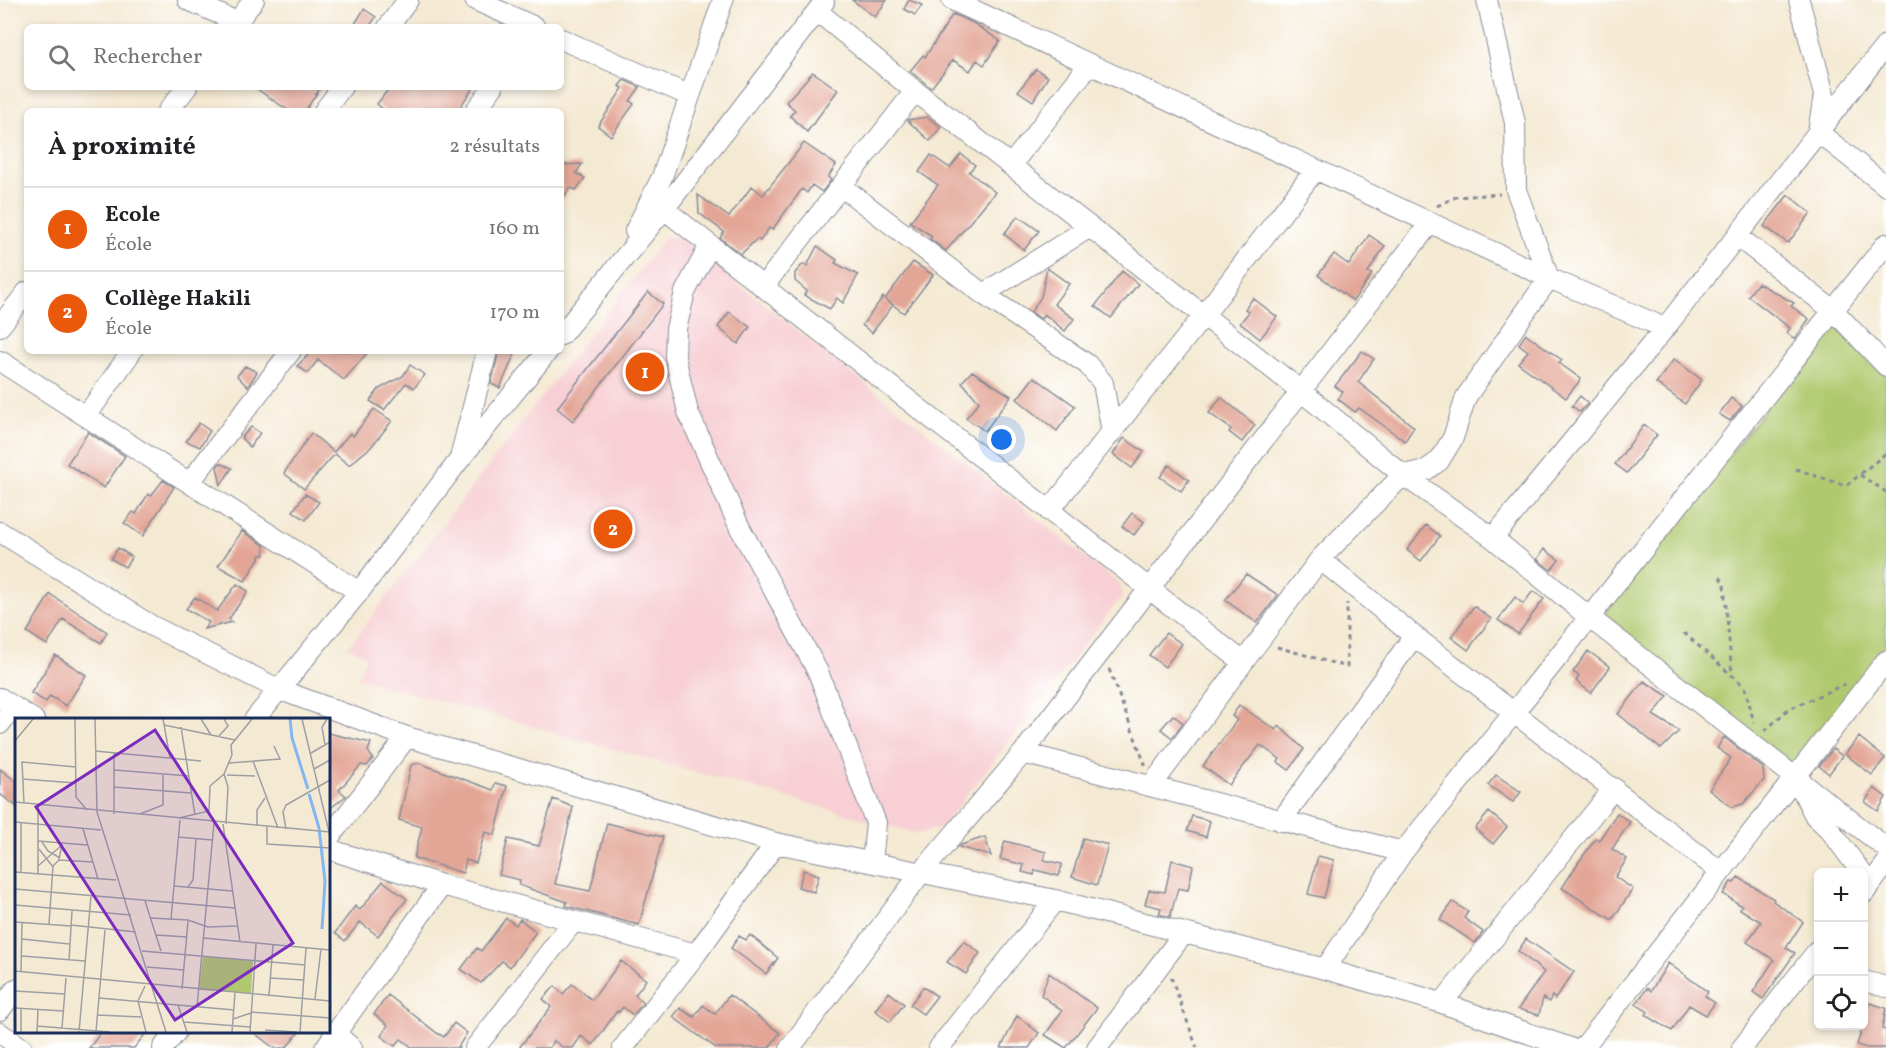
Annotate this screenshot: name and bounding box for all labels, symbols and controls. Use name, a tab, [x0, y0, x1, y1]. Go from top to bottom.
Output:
search box	[24, 24, 564, 90]
icon: search	[45, 41, 78, 74]
text: Rechercher	[93, 42, 202, 73]
text: À proximité	[48, 129, 196, 165]
text: 2 résultats	[449, 133, 540, 161]
text: Ecole	[105, 200, 160, 231]
text: 1	[63, 215, 72, 243]
text: 160 m	[488, 215, 540, 243]
text: École	[105, 231, 152, 259]
text: Collège Hakili	[105, 284, 251, 315]
text: 2	[62, 299, 73, 327]
text: 170 m	[490, 299, 540, 327]
text: École	[105, 315, 152, 343]
pin: 1	[626, 350, 664, 394]
your location	[987, 425, 1016, 454]
pin: 2	[594, 506, 632, 552]
inset map	[15, 718, 330, 1033]
map controls	[1814, 868, 1868, 1030]
button: +	[1814, 868, 1868, 922]
button: −	[1814, 922, 1868, 976]
button: locate	[1814, 976, 1868, 1030]

